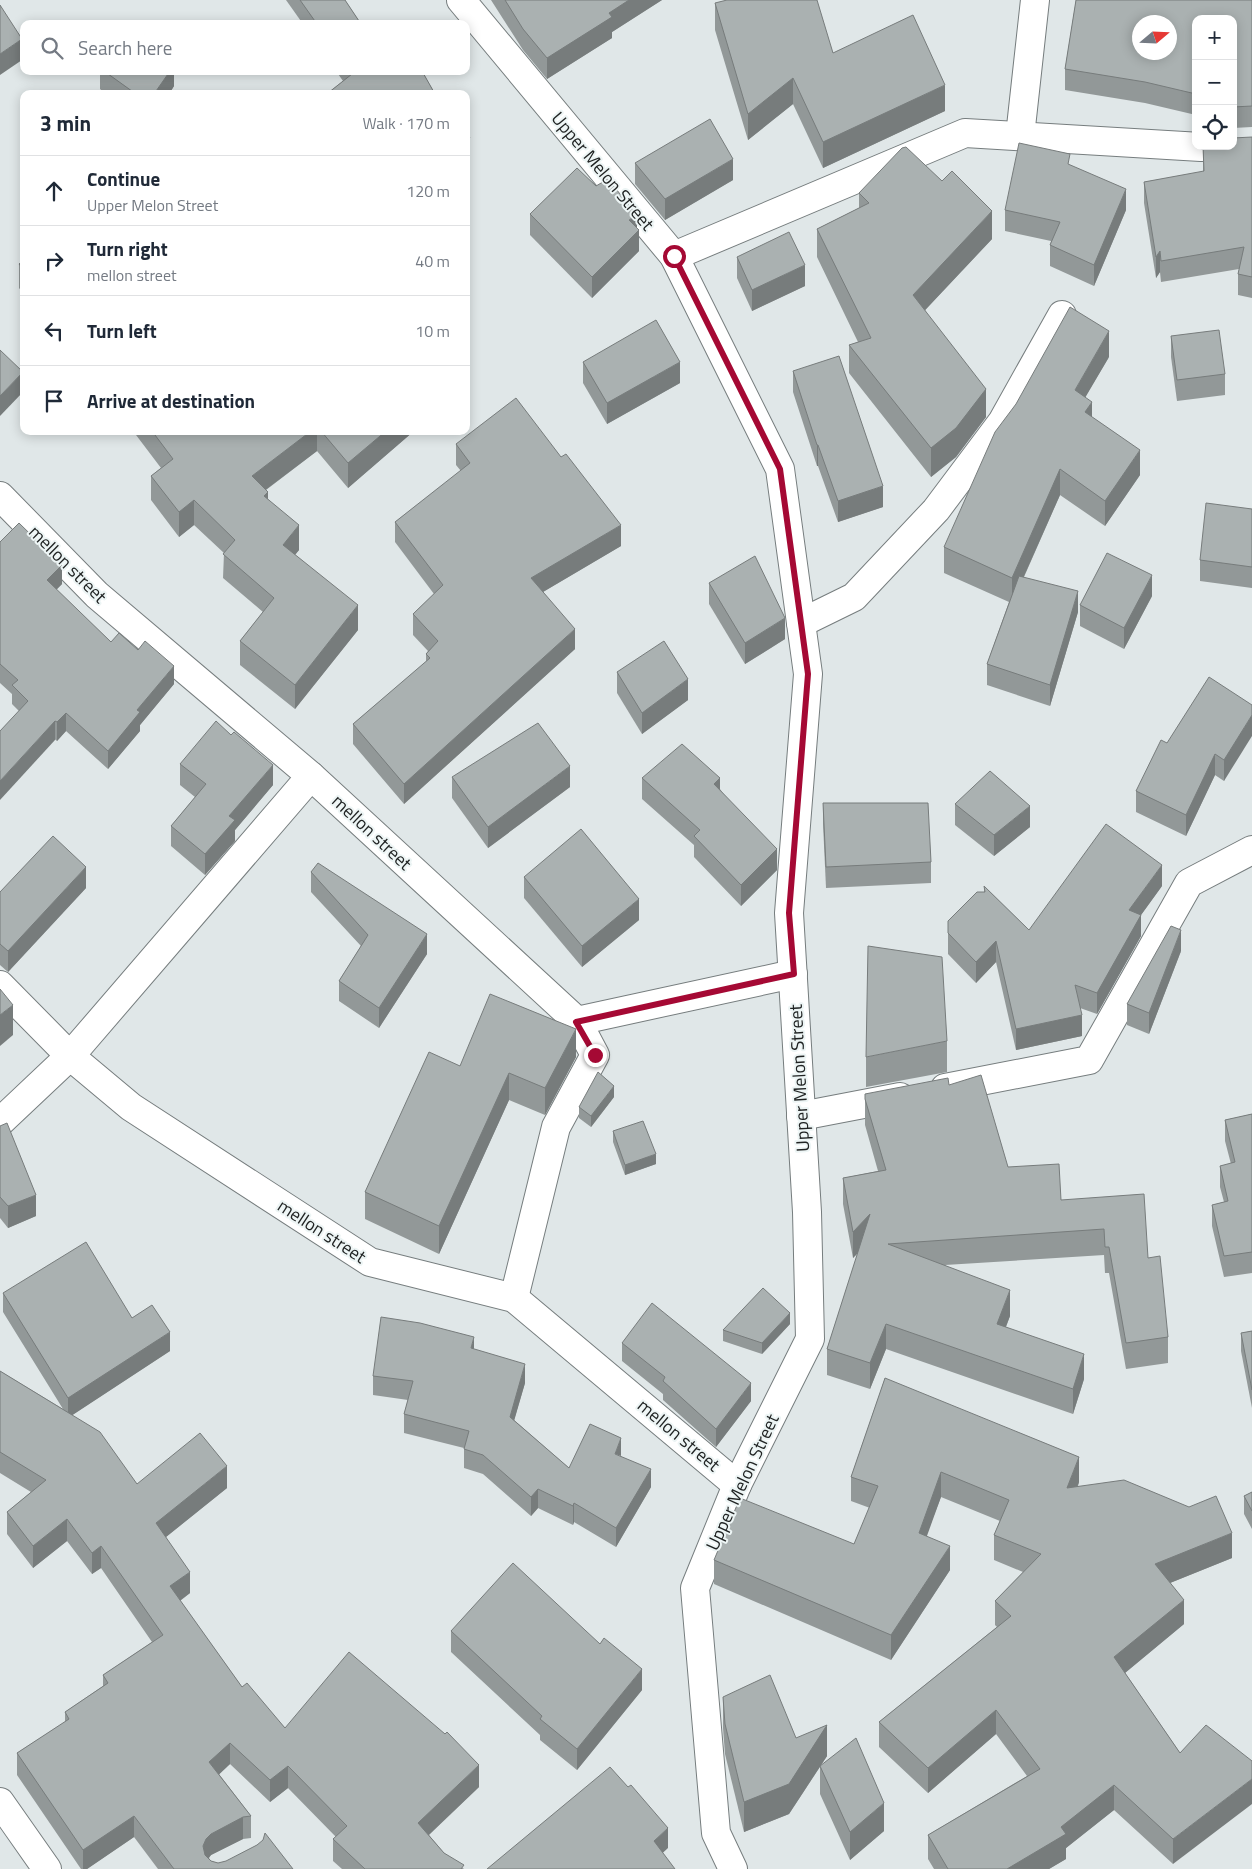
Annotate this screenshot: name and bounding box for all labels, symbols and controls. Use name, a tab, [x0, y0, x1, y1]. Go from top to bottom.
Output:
north arrow	[1132, 15, 1177, 60]
map controls	[1192, 15, 1237, 150]
button: +	[1192, 15, 1237, 60]
search box	[20, 20, 470, 75]
text: Search here	[78, 33, 172, 62]
icon: search	[38, 34, 66, 62]
button: −	[1192, 60, 1237, 105]
button: locate	[1192, 105, 1237, 150]
street label: Upper Melon Street	[545, 106, 661, 237]
text: 3 min	[40, 107, 91, 139]
text: Walk · 170 m	[362, 111, 450, 135]
text: Continue	[87, 164, 160, 193]
icon: ahead	[40, 177, 68, 205]
text: 120 m	[406, 179, 450, 203]
text: Upper Melon Street	[87, 193, 218, 217]
text: Turn right	[87, 234, 168, 263]
route start	[663, 245, 686, 268]
icon: right	[40, 247, 68, 275]
text: 40 m	[415, 249, 450, 273]
text: mellon street	[87, 263, 177, 287]
text: Turn left	[87, 316, 157, 345]
icon: left	[40, 317, 68, 345]
text: 10 m	[415, 319, 450, 343]
text: Arrive at destination	[87, 386, 255, 415]
icon: arrive	[40, 387, 68, 415]
street label: mellon street	[23, 519, 114, 610]
street label: mellon street	[326, 788, 419, 877]
street label: Upper Melon Street	[782, 1003, 816, 1152]
route end	[584, 1044, 607, 1067]
street label: mellon street	[272, 1192, 372, 1270]
street label: mellon street	[632, 1392, 727, 1478]
street label: Upper Melon Street	[699, 1409, 786, 1555]

